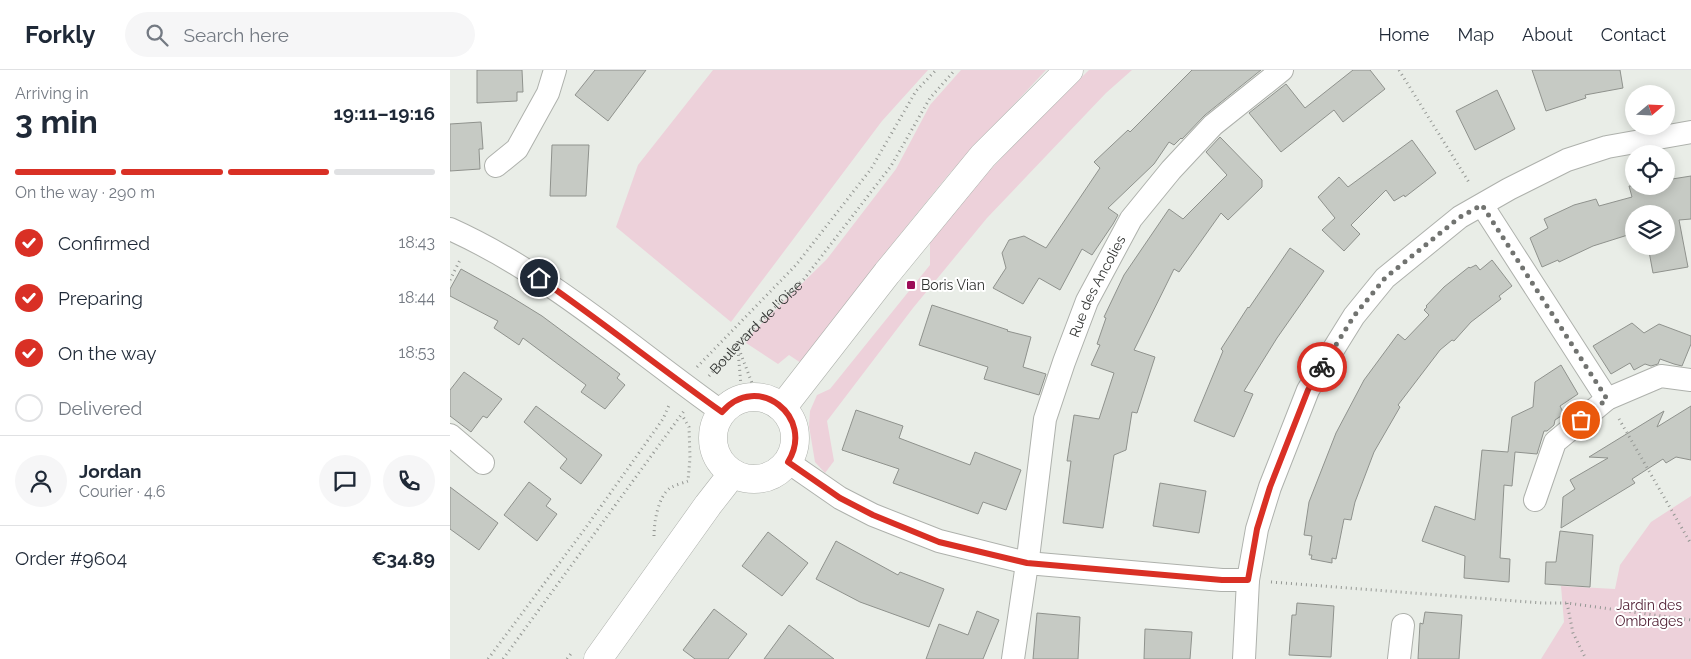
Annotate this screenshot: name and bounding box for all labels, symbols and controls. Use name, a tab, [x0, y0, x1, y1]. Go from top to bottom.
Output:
search box	[125, 12, 475, 57]
text: Forkly	[25, 20, 95, 49]
icon: search	[143, 21, 171, 49]
text: Search here	[183, 24, 289, 46]
text: Home	[1378, 24, 1429, 45]
text: Map	[1457, 24, 1494, 45]
text: About	[1522, 24, 1573, 45]
text: Contact	[1601, 24, 1666, 45]
text: Arriving in	[15, 84, 89, 103]
north arrow	[1625, 85, 1675, 135]
map controls	[1625, 85, 1675, 255]
text: 19:11–19:16	[333, 102, 435, 124]
text: 3 min	[15, 103, 98, 140]
button: locate	[1625, 145, 1675, 195]
text: On the way · 290 m	[15, 183, 155, 202]
button: layers	[1625, 205, 1675, 255]
icon: check	[15, 229, 43, 257]
text: Confirmed	[58, 232, 150, 254]
street label: Rue des Ancolies	[1066, 232, 1129, 340]
text: 18:43	[398, 233, 435, 252]
pin	[518, 257, 560, 299]
icon: home	[525, 264, 553, 292]
street label: Boulevard de l'Oise	[707, 277, 806, 377]
place label: Boris Vian	[921, 277, 985, 293]
marker: Boris Vian	[905, 279, 917, 291]
icon: check	[15, 284, 43, 312]
text: Preparing	[58, 287, 143, 309]
text: 18:44	[398, 288, 435, 307]
icon: check	[15, 339, 43, 367]
text: On the way	[58, 342, 157, 364]
courier	[1297, 342, 1347, 392]
text: 18:53	[398, 343, 435, 362]
icon: bike	[1308, 353, 1336, 381]
text: Delivered	[58, 397, 142, 419]
pin	[1560, 399, 1602, 441]
icon: bag	[1567, 406, 1595, 434]
button: person	[15, 455, 67, 507]
button: chat	[319, 455, 371, 507]
button: phone	[383, 455, 435, 507]
text: Jordan	[79, 460, 142, 482]
text: Courier · 4.6	[79, 482, 165, 501]
text: Order #9604	[15, 547, 127, 569]
text: €34.89	[371, 547, 435, 569]
park label: Jardin des Ombrages	[1615, 597, 1683, 629]

